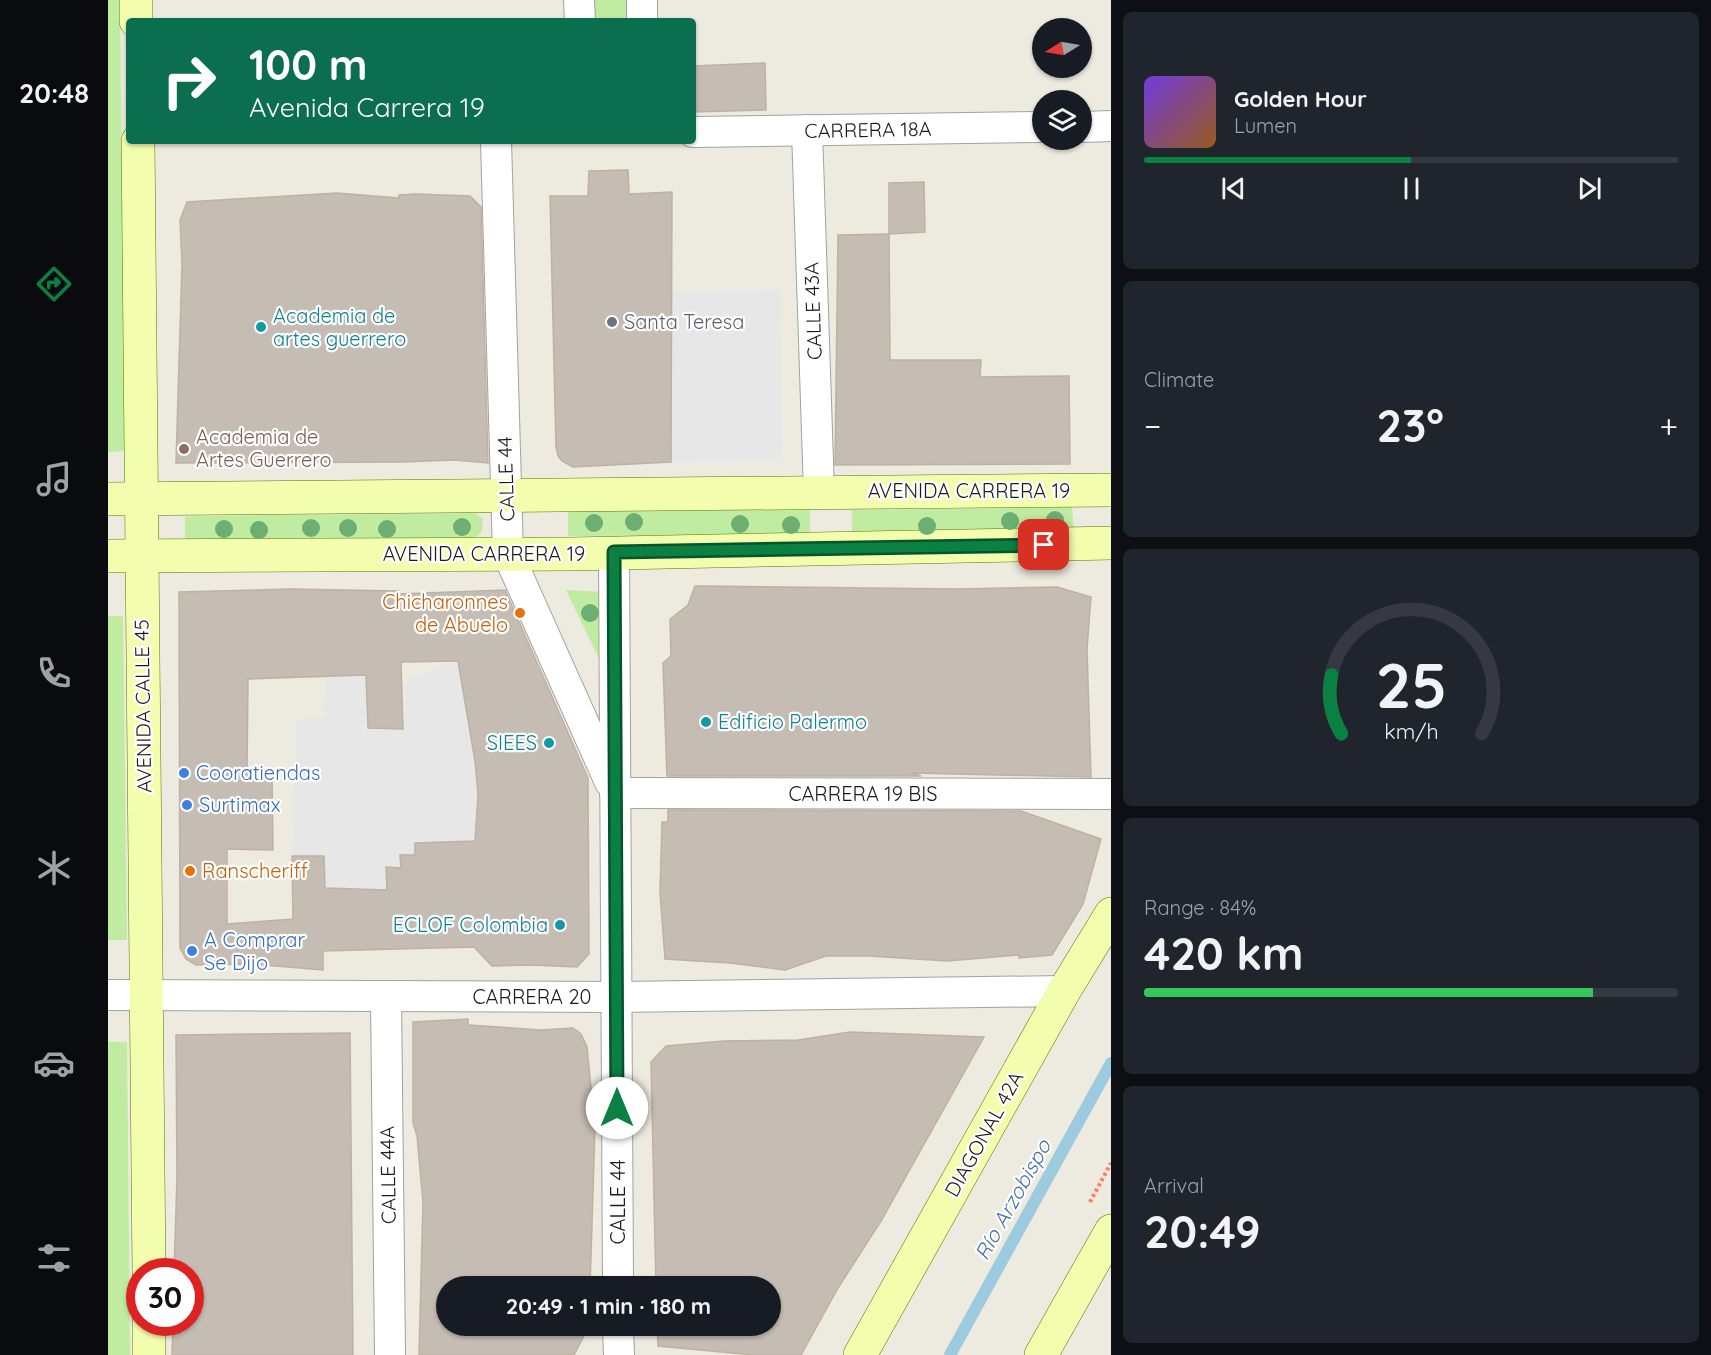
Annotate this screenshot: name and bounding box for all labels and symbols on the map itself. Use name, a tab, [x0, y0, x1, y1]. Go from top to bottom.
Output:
north arrow	[1032, 18, 1092, 78]
street label: CARRERA 18A	[804, 116, 932, 143]
street label: CALLE 43A	[798, 262, 827, 360]
place label: Academia de artes guerrero	[273, 303, 406, 351]
place label: Santa Teresa	[624, 309, 744, 334]
marker: Santa Teresa	[605, 315, 619, 329]
marker: Academia de artes guerrero	[254, 320, 268, 334]
place label: Academia de Artes Guerrero	[196, 424, 332, 472]
street label: CALLE 44	[492, 436, 519, 522]
marker: Academia de Artes Guerrero	[177, 442, 191, 456]
street label: AVENIDA CARRERA 19	[868, 478, 1070, 503]
pin	[1018, 519, 1069, 570]
street label: AVENIDA CARRERA 19	[383, 541, 585, 566]
place label: Chicharonnes de Abuelo	[382, 589, 508, 637]
marker: Chicharonnes de Abuelo	[513, 606, 527, 620]
street label: AVENIDA CALLE 45	[128, 619, 157, 793]
place label: Edificio Palermo	[718, 709, 867, 734]
marker: Edificio Palermo	[699, 715, 713, 729]
place label: SIEES	[487, 730, 537, 755]
marker: SIEES	[542, 736, 556, 750]
place label: Cooratiendas	[196, 760, 320, 785]
marker: Cooratiendas	[177, 766, 191, 780]
street label: CARRERA 19 BIS	[788, 781, 938, 806]
place label: Surtimax	[199, 792, 280, 817]
marker: Surtimax	[180, 798, 194, 812]
place label: Ranscheriff	[202, 858, 308, 883]
marker: Ranscheriff	[183, 864, 197, 878]
place label: ECLOF Colombia	[393, 912, 548, 937]
marker: ECLOF Colombia	[553, 918, 567, 932]
place label: A Comprar Se Dijo	[204, 927, 305, 975]
marker: A Comprar Se Dijo	[185, 944, 199, 958]
street label: CARRERA 20	[473, 984, 591, 1009]
street label: DIAGONAL 42A	[939, 1067, 1028, 1201]
position arrow	[585, 1076, 649, 1140]
street label: CALLE 44A	[374, 1126, 401, 1224]
water label: Río Arzobispo	[968, 1134, 1057, 1264]
street label: CALLE 44	[605, 1159, 630, 1245]
speed limit sign: 30	[126, 1258, 204, 1336]

